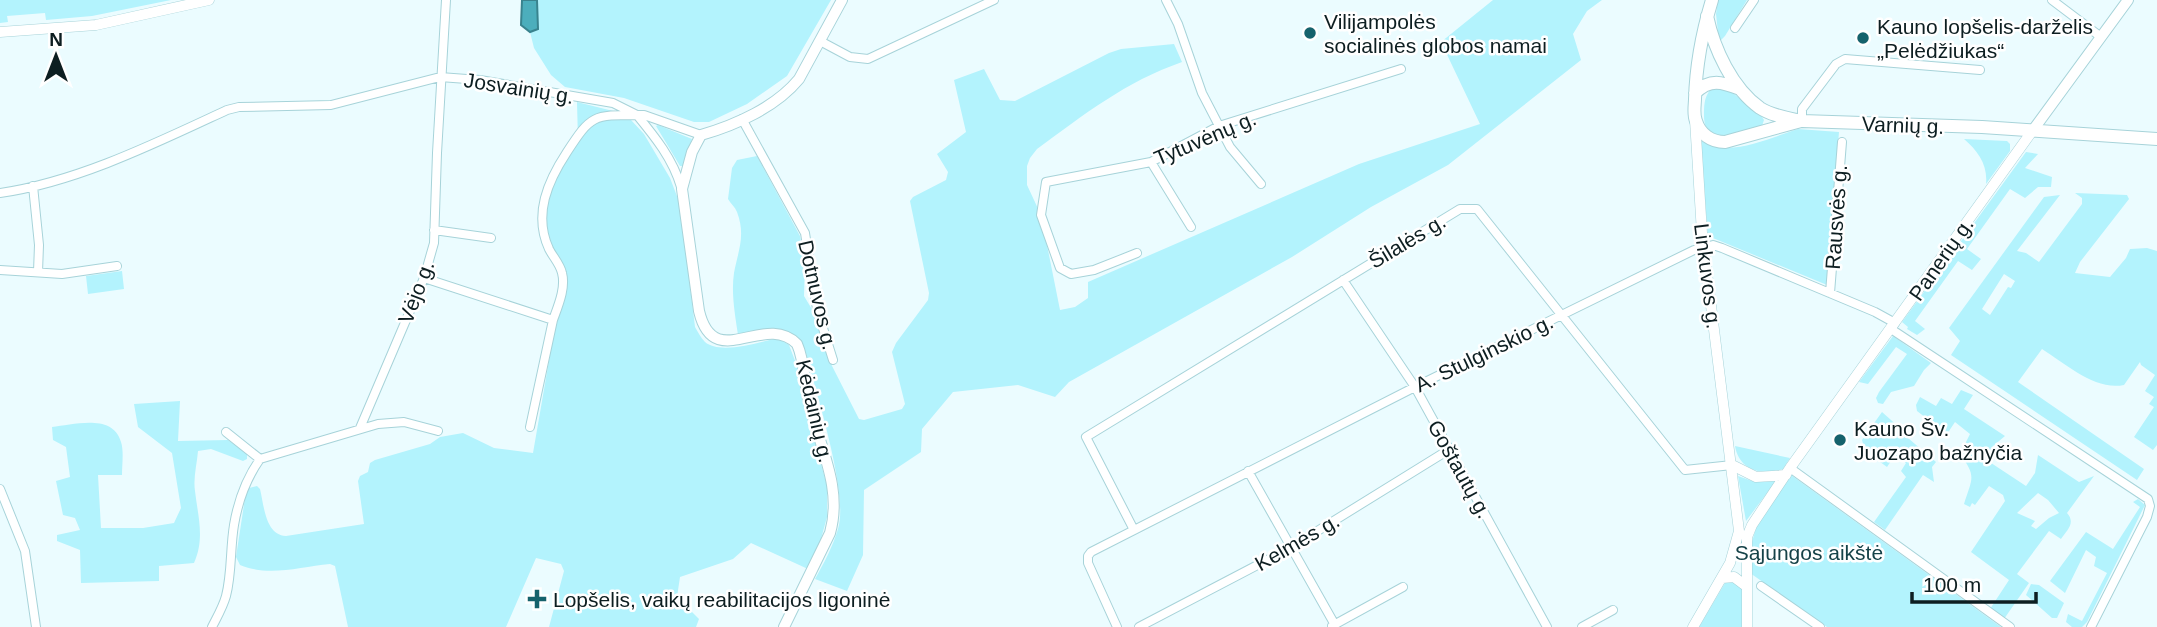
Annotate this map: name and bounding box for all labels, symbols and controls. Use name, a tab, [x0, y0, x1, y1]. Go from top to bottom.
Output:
place label: Vilijampolės socialinės globos namai	[1324, 10, 1547, 57]
place label: Kauno lopšelis-darželis „Pelėdžiukas“	[1877, 15, 2093, 62]
north arrow	[21, 21, 91, 91]
marker: Vilijampolės socialinės globos namai	[1302, 25, 1318, 41]
text: N	[49, 29, 63, 50]
marker: Kauno lopšelis-darželis „Pelėdžiukas“	[1855, 30, 1871, 46]
street label: Josvainių g.	[462, 68, 576, 108]
street label: Tytuvėnų g.	[1151, 106, 1259, 170]
street label: Varnių g.	[1861, 112, 1945, 138]
street label: Rausvės g.	[1821, 164, 1851, 270]
street label: Šilalės g.	[1365, 209, 1449, 273]
street label: Panerių g.	[1904, 213, 1978, 305]
street label: Linkuvos g.	[1690, 222, 1726, 330]
street label: Dotnuvos g.	[794, 238, 842, 352]
street label: Vėjo g.	[394, 257, 438, 327]
street label: A. Stulginskio g.	[1411, 310, 1557, 396]
street label: Kėdainių g.	[792, 357, 838, 465]
street label: Goštautų g.	[1424, 416, 1496, 522]
place label: Kauno Šv. Juozapo bažnyčia	[1854, 417, 2022, 464]
marker: Kauno Šv. Juozapo bažnyčia	[1832, 432, 1848, 448]
street label: Kelmės g.	[1251, 509, 1343, 575]
park label: Sąjungos aikštė	[1735, 541, 1883, 564]
scale bar	[1912, 560, 2036, 604]
text: 100 m	[1923, 573, 1981, 596]
place label: Lopšelis, vaikų reabilitacijos ligoninė	[553, 588, 890, 611]
marker: Lopšelis, vaikų reabilitacijos ligoninė	[527, 589, 547, 609]

